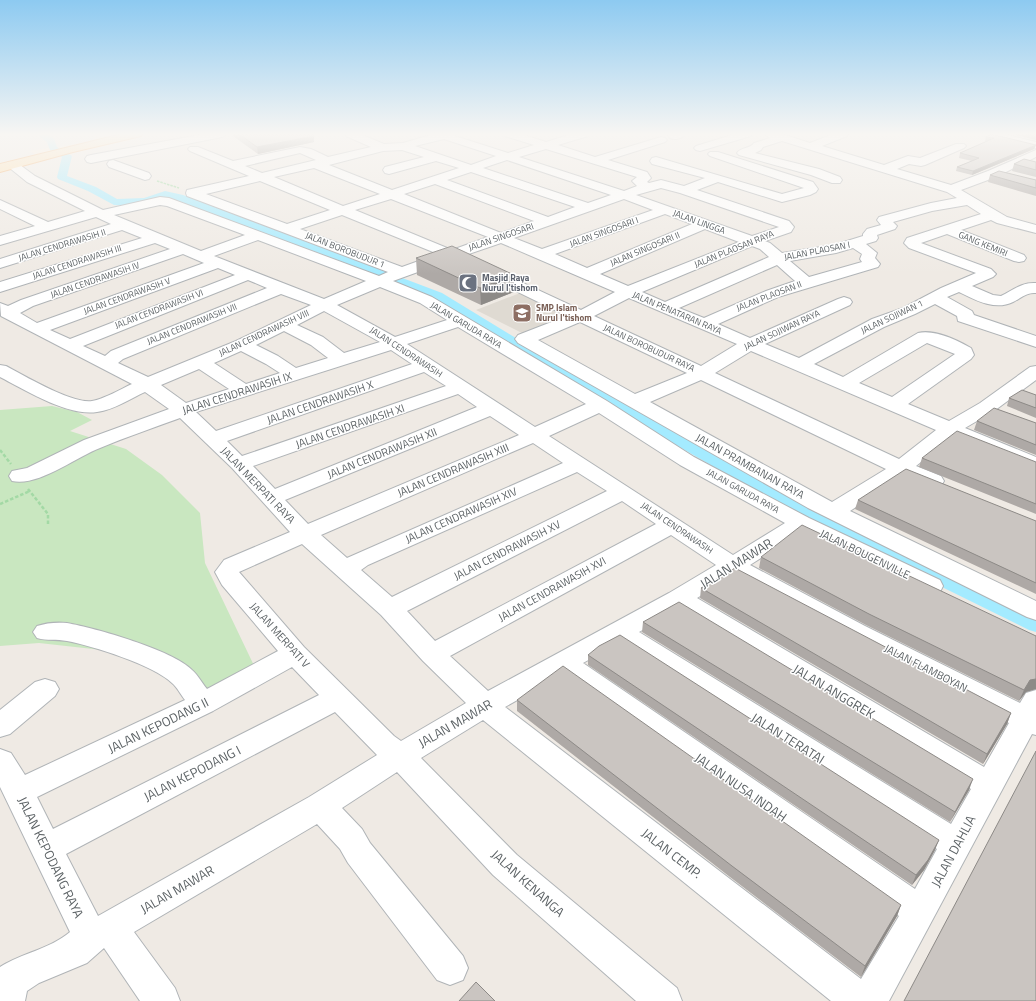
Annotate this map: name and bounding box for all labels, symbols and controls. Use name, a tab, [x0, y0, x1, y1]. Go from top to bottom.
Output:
street label: JALAN LINGGA	[671, 206, 728, 237]
street label: JALAN SINGOSARI I	[568, 213, 640, 250]
street label: JALAN SINGOSARI	[466, 219, 535, 254]
street label: JALAN CENDRAWASIH II	[17, 225, 107, 264]
street label: JALAN PLAOSAN RAYA	[692, 226, 776, 270]
street label: JALAN BOROBUDUR 1	[304, 228, 387, 271]
street label: JALAN SINGOSARI II	[608, 228, 682, 269]
street label: GANG KEMIRI	[957, 228, 1010, 259]
street label: JALAN PLAOSAN I	[783, 238, 851, 263]
street label: JALAN CENDRAWASIH III	[31, 241, 123, 282]
street label: JALAN CENDRAWASIH IV	[48, 258, 142, 301]
place label: Masjid Raya Nurul I'tishom	[482, 271, 538, 294]
mosque icon: Masjid Raya Nurul I'tishom	[457, 272, 479, 294]
street label: JALAN CENDRAWASIH V	[82, 274, 173, 317]
street label: JALAN PLAOSAN II	[734, 277, 803, 314]
street label: JALAN CENDRAWASIH VI	[113, 286, 205, 331]
street label: JALAN PENATARAN RAYA	[631, 288, 724, 337]
street label: JALAN SOJIWAN 1	[858, 296, 925, 337]
street label: JALAN GARUDA RAYA	[428, 298, 505, 351]
street label: JALAN CENDRAWASIH VII	[145, 300, 239, 348]
place label: SMP Islam Nurul I'tishom	[536, 301, 592, 324]
school or university icon: SMP Islam Nurul I'tishom	[511, 302, 533, 324]
street label: JALAN CENDRAWASIH VIII	[217, 306, 311, 359]
street label: JALAN SOJIWAN RAYA	[742, 306, 823, 353]
street label: JALAN BOROBUDUR RAYA	[601, 321, 698, 375]
street label: JALAN CENDRAWASIH	[367, 323, 445, 380]
street label: JALAN CENDRAWASIH IX	[180, 368, 294, 418]
street label: JALAN CENDRAWASIH X	[265, 376, 375, 428]
street label: JALAN CENDRAWASIH XI	[293, 400, 407, 452]
street label: JALAN CENDRAWASIH XII	[325, 424, 439, 482]
street label: JALAN PRAMBANAN RAYA	[693, 429, 808, 503]
street label: JALAN CENDRAWASIH XIII	[395, 439, 511, 501]
street label: JALAN MERPATI RAYA	[217, 443, 299, 527]
street label: JALAN GARUDA RAYA	[705, 465, 782, 516]
street label: JALAN CENDRAWASIH XIV	[403, 483, 520, 547]
street label: JALAN CENDRAWASIH	[639, 499, 716, 557]
street label: JALAN CENDRAWASIH XV	[451, 516, 564, 584]
street label: JALAN BOUGENVILLE	[817, 525, 913, 583]
street label: JALAN MAWAR	[696, 533, 776, 593]
street label: JALAN CENDRAWASIH XVI	[495, 553, 609, 625]
street label: JALAN MERPATI V	[246, 599, 314, 672]
street label: JALAN FLAMBOYAN	[882, 640, 970, 696]
street label: JALAN ANGGREK	[789, 659, 879, 724]
street label: JALAN KEPODANG II	[104, 692, 212, 758]
street label: JALAN MAWAR	[414, 694, 496, 752]
street label: JALAN TERATAI	[747, 707, 829, 769]
street label: JALAN KEPODANG I	[140, 740, 244, 806]
street label: JALAN NUSA INDAH	[691, 748, 791, 826]
street label: JALAN KEPODANG RAYA	[13, 793, 89, 921]
street label: JALAN DAHLIA	[926, 811, 980, 891]
street label: JALAN CEMP.	[638, 823, 706, 883]
street label: JALAN KENANGA	[487, 845, 569, 922]
street label: JALAN MAWAR	[136, 860, 218, 918]

